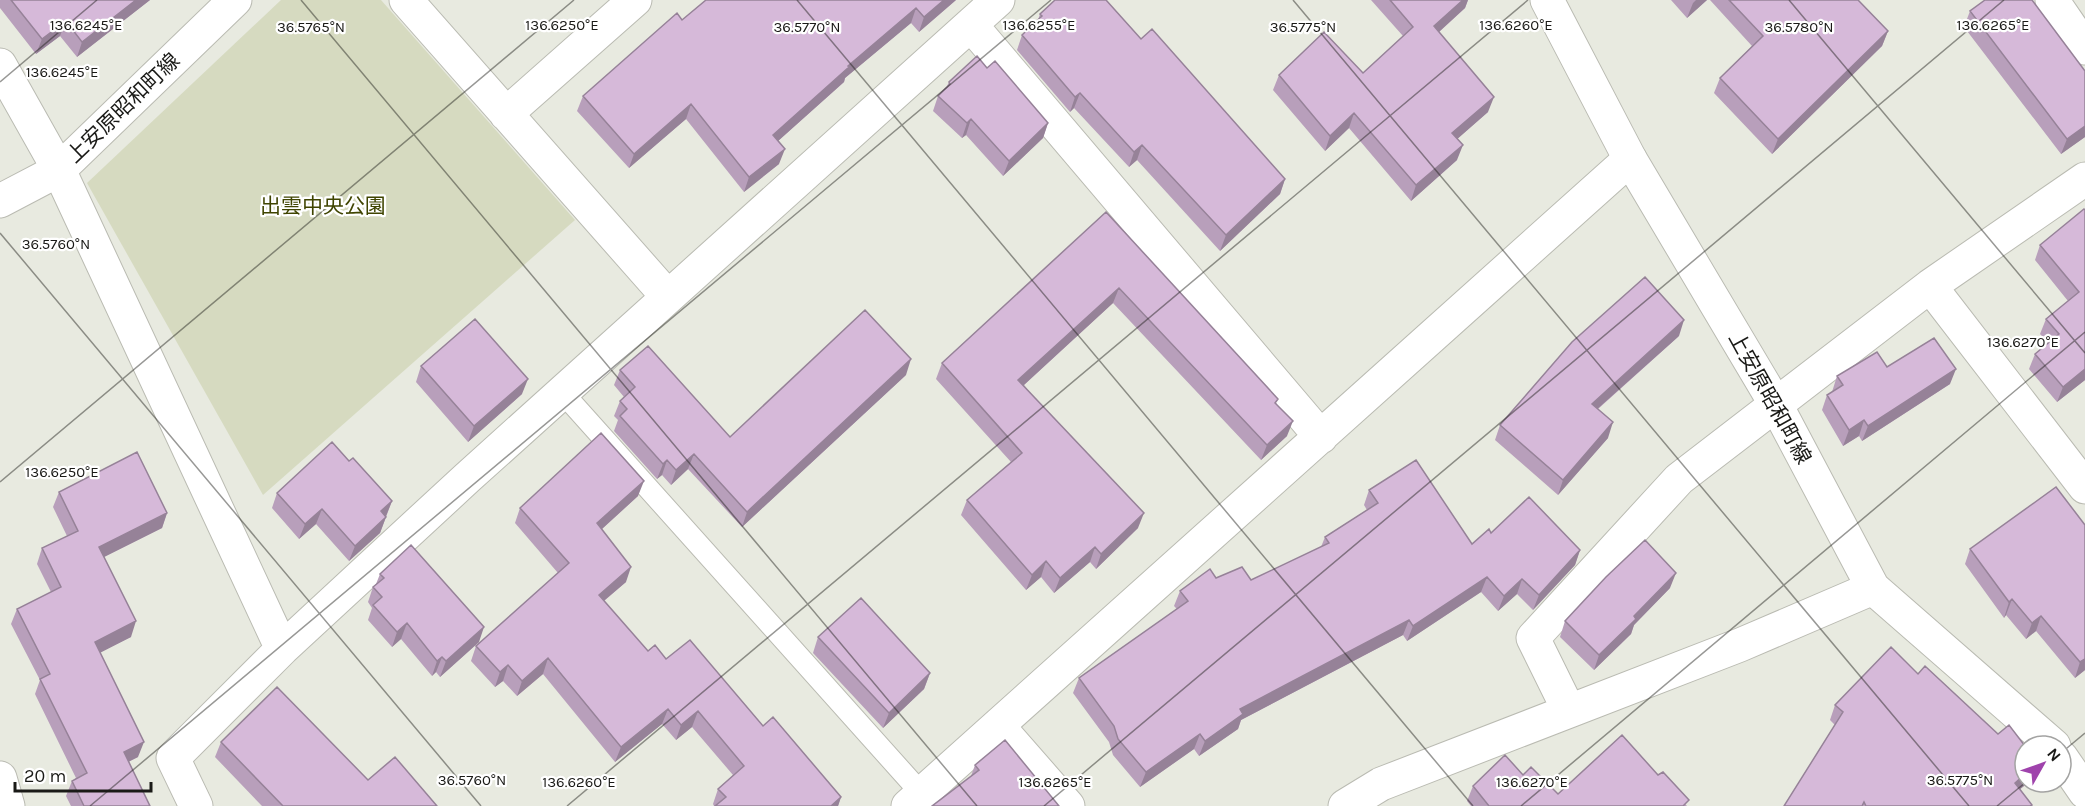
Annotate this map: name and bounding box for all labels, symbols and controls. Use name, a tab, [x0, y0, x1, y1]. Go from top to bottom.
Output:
text: 136.6245°E	[50, 16, 122, 34]
text: 136.6250°E	[525, 16, 599, 34]
text: 136.6255°E	[1003, 16, 1075, 34]
text: 136.6260°E	[1479, 16, 1553, 34]
text: 136.6265°E	[1957, 16, 2029, 34]
text: 36.5765°N	[277, 18, 345, 36]
text: 36.5770°N	[774, 18, 840, 36]
text: 36.5775°N	[1270, 18, 1336, 36]
text: 36.5780°N	[1764, 18, 1834, 36]
street label: 上安原昭和町線	[62, 48, 184, 168]
text: 136.6245°E	[26, 63, 98, 81]
park label: 出雲中央公園	[260, 194, 386, 218]
text: 36.5760°N	[22, 235, 90, 253]
street label: 上安原昭和町線	[1724, 328, 1816, 468]
text: 136.6270°E	[1987, 333, 2059, 351]
text: 136.6250°E	[25, 463, 99, 481]
north arrow	[2013, 734, 2073, 794]
text: N	[2043, 744, 2065, 765]
scale bar	[15, 755, 152, 793]
text: 20 m	[24, 765, 66, 787]
text: 36.5760°N	[438, 771, 506, 789]
text: 36.5775°N	[1927, 771, 1993, 789]
text: 136.6260°E	[542, 773, 616, 791]
text: 136.6265°E	[1019, 773, 1091, 791]
text: 136.6270°E	[1496, 773, 1568, 791]

